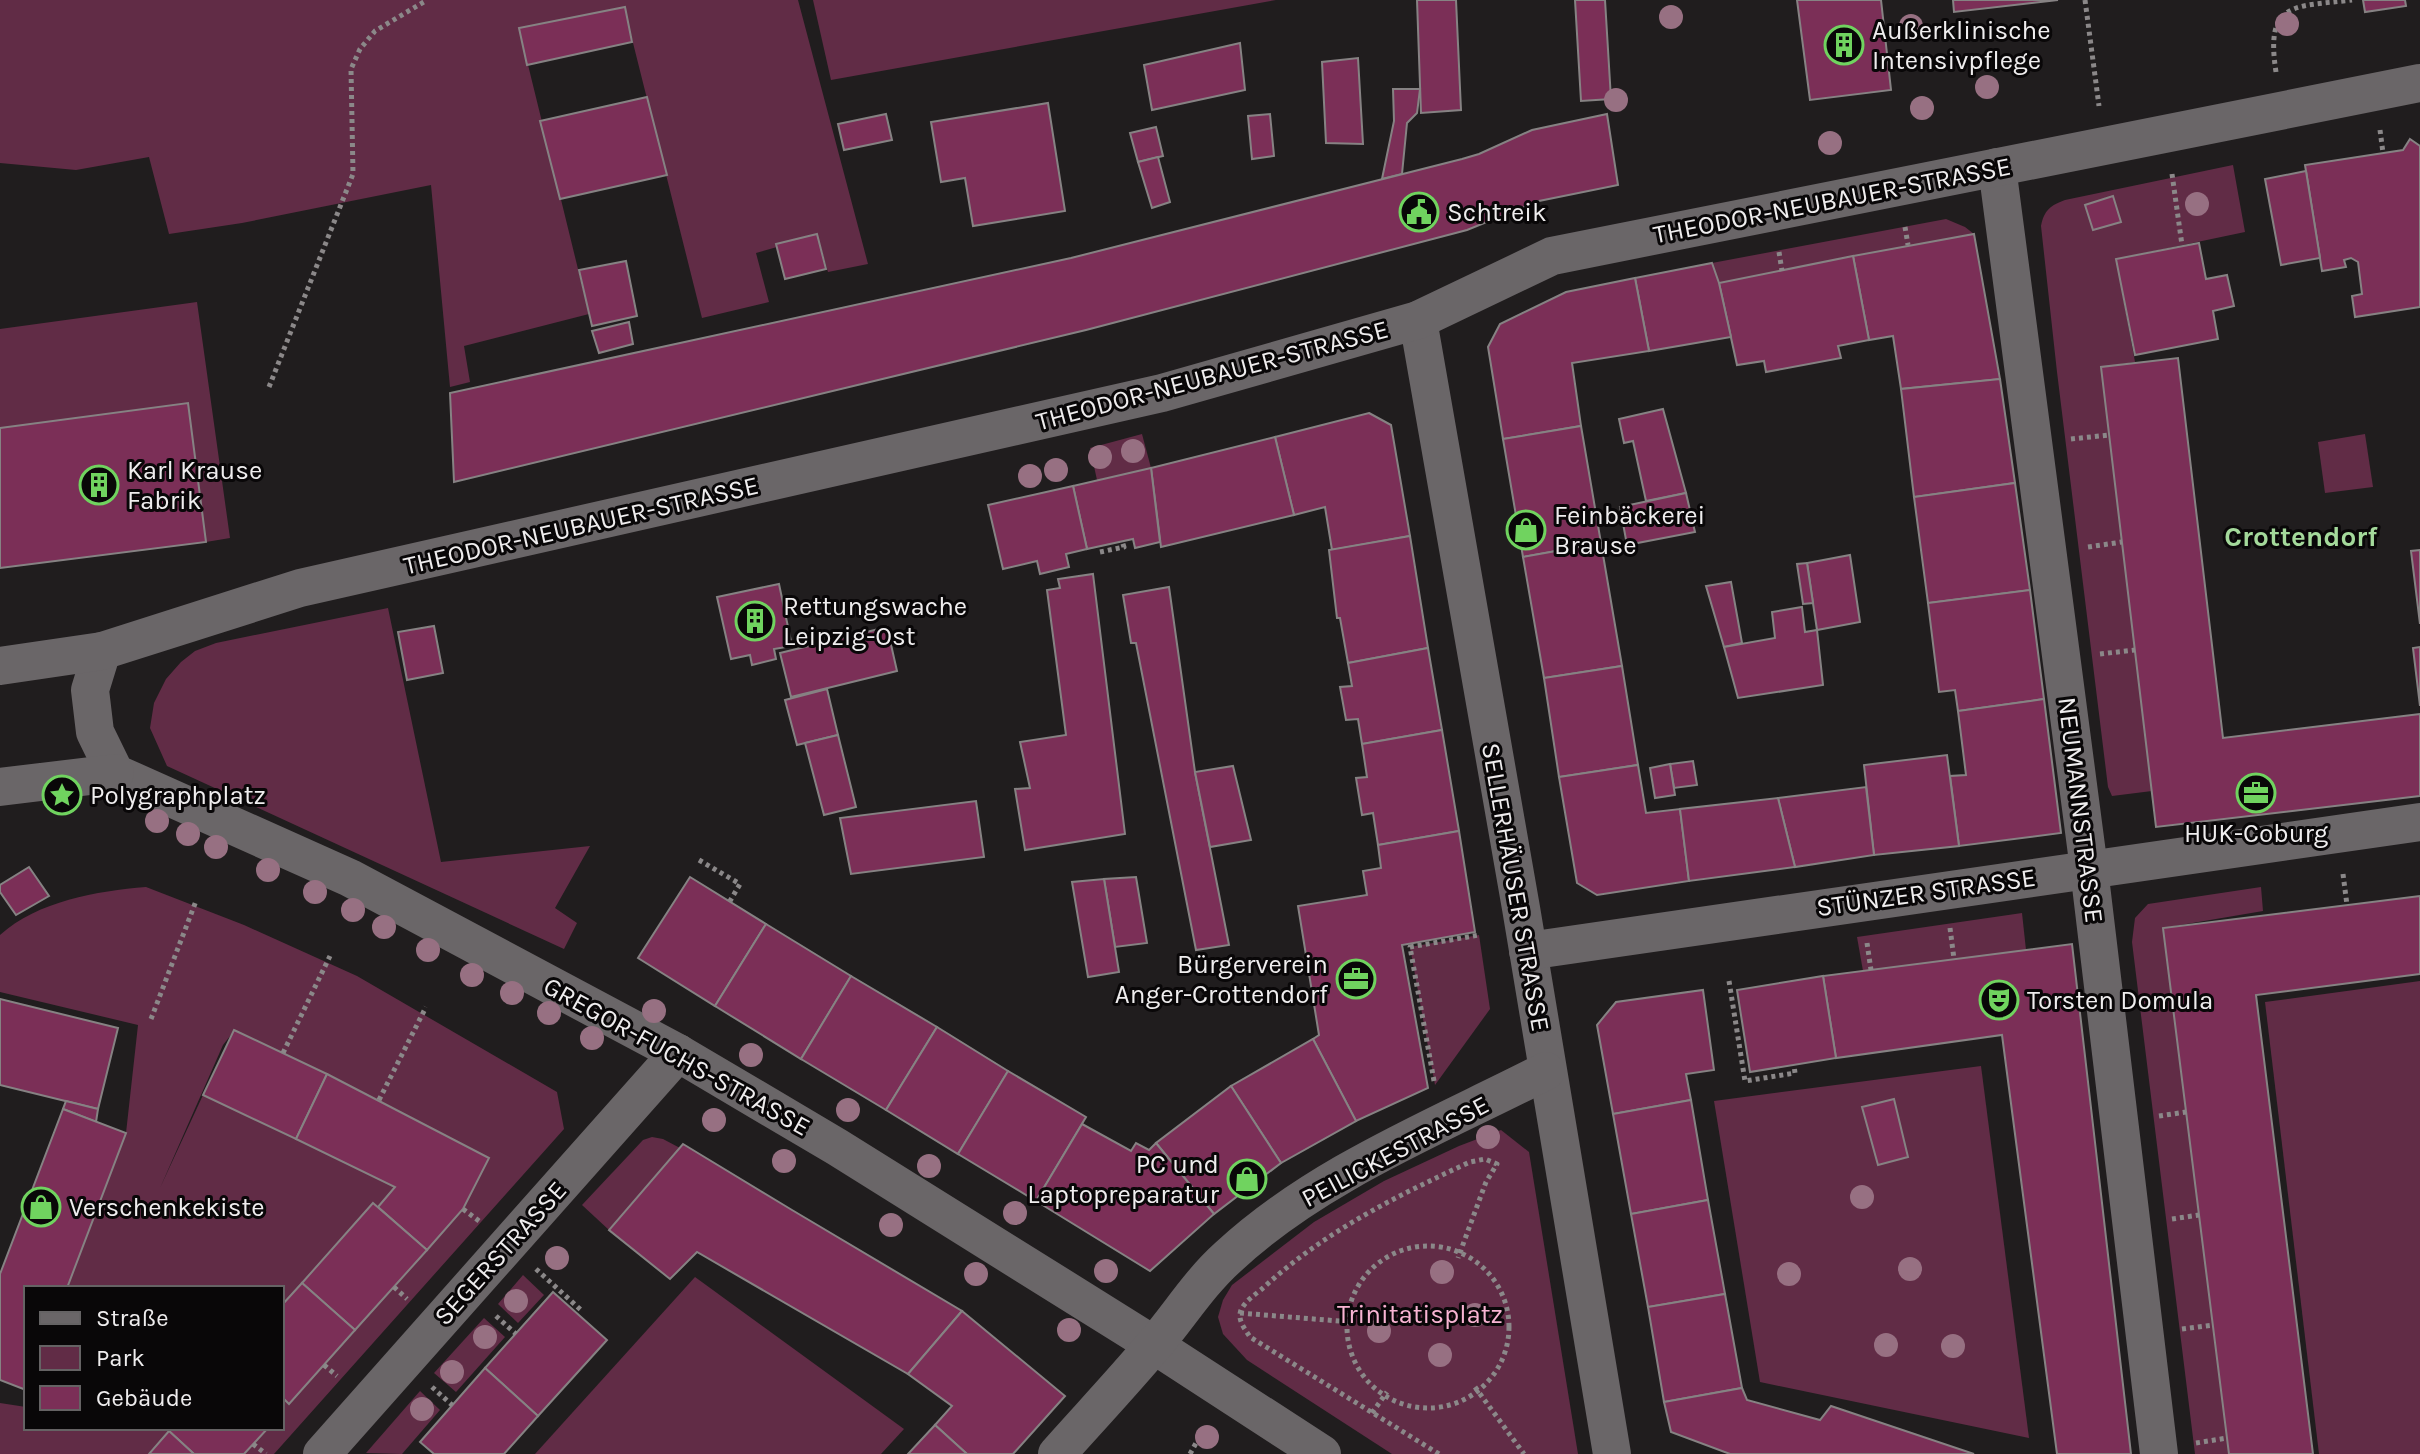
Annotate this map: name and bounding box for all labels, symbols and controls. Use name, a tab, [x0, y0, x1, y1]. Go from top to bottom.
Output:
place label: Außerklinische Intensivpflege	[1872, 15, 2051, 76]
building icon: Außerklinische Intensivpflege	[1823, 24, 1865, 66]
street label: THEODOR-NEUBAUER-STRASSE	[1651, 151, 2013, 250]
public building icon: Schtreik	[1398, 191, 1440, 233]
place label: Schtreik	[1447, 197, 1547, 228]
street label: THEODOR-NEUBAUER-STRASSE	[1033, 313, 1392, 437]
place label: Karl Krause Fabrik	[127, 455, 262, 516]
building icon: Karl Krause Fabrik	[78, 464, 120, 506]
street label: THEODOR-NEUBAUER-STRASSE	[401, 470, 762, 581]
place label: Feinbäckerei Brause	[1554, 500, 1705, 561]
shop icon: Feinbäckerei Brause	[1505, 509, 1547, 551]
district label: Crottendorf	[2224, 520, 2378, 553]
place label: Rettungswache Leipzig-Ost	[783, 591, 967, 652]
building icon: Rettungswache Leipzig-Ost	[734, 600, 776, 642]
street label: NEUMANNSTRASSE	[2051, 695, 2110, 925]
street label: SELLERHÄUSER STRASSE	[1475, 740, 1556, 1034]
office icon: HUK-Coburg	[2235, 772, 2277, 814]
place icon: Polygraphplatz	[41, 774, 83, 816]
place label: Polygraphplatz	[90, 780, 266, 811]
place label: HUK-Coburg	[2184, 818, 2328, 849]
street label: STÜNZER STRASSE	[1814, 862, 2038, 923]
place label: Bürgerverein Anger-Crottendorf	[1115, 949, 1329, 1010]
office icon: Bürgerverein Anger-Crottendorf	[1335, 958, 1377, 1000]
street label: GREGOR-FUCHS-STRASSE	[538, 970, 816, 1143]
theatre icon: Torsten Domula	[1978, 979, 2020, 1021]
place label: Torsten Domula	[2027, 985, 2213, 1016]
street label: PEILICKESTRASSE	[1296, 1089, 1494, 1214]
place label: PC und Laptopreparatur	[1027, 1149, 1220, 1210]
shop icon: PC und Laptopreparatur	[1226, 1158, 1268, 1200]
street label: SEGERSTRASSE	[428, 1175, 573, 1332]
shop icon: Verschenkekiste	[20, 1186, 62, 1228]
place label: Verschenkekiste	[69, 1192, 265, 1223]
legend	[24, 1286, 284, 1430]
park label: Trinitatisplatz	[1337, 1299, 1503, 1330]
text: Straße	[96, 1304, 168, 1332]
text: Park	[96, 1344, 145, 1372]
text: Gebäude	[96, 1384, 192, 1412]

